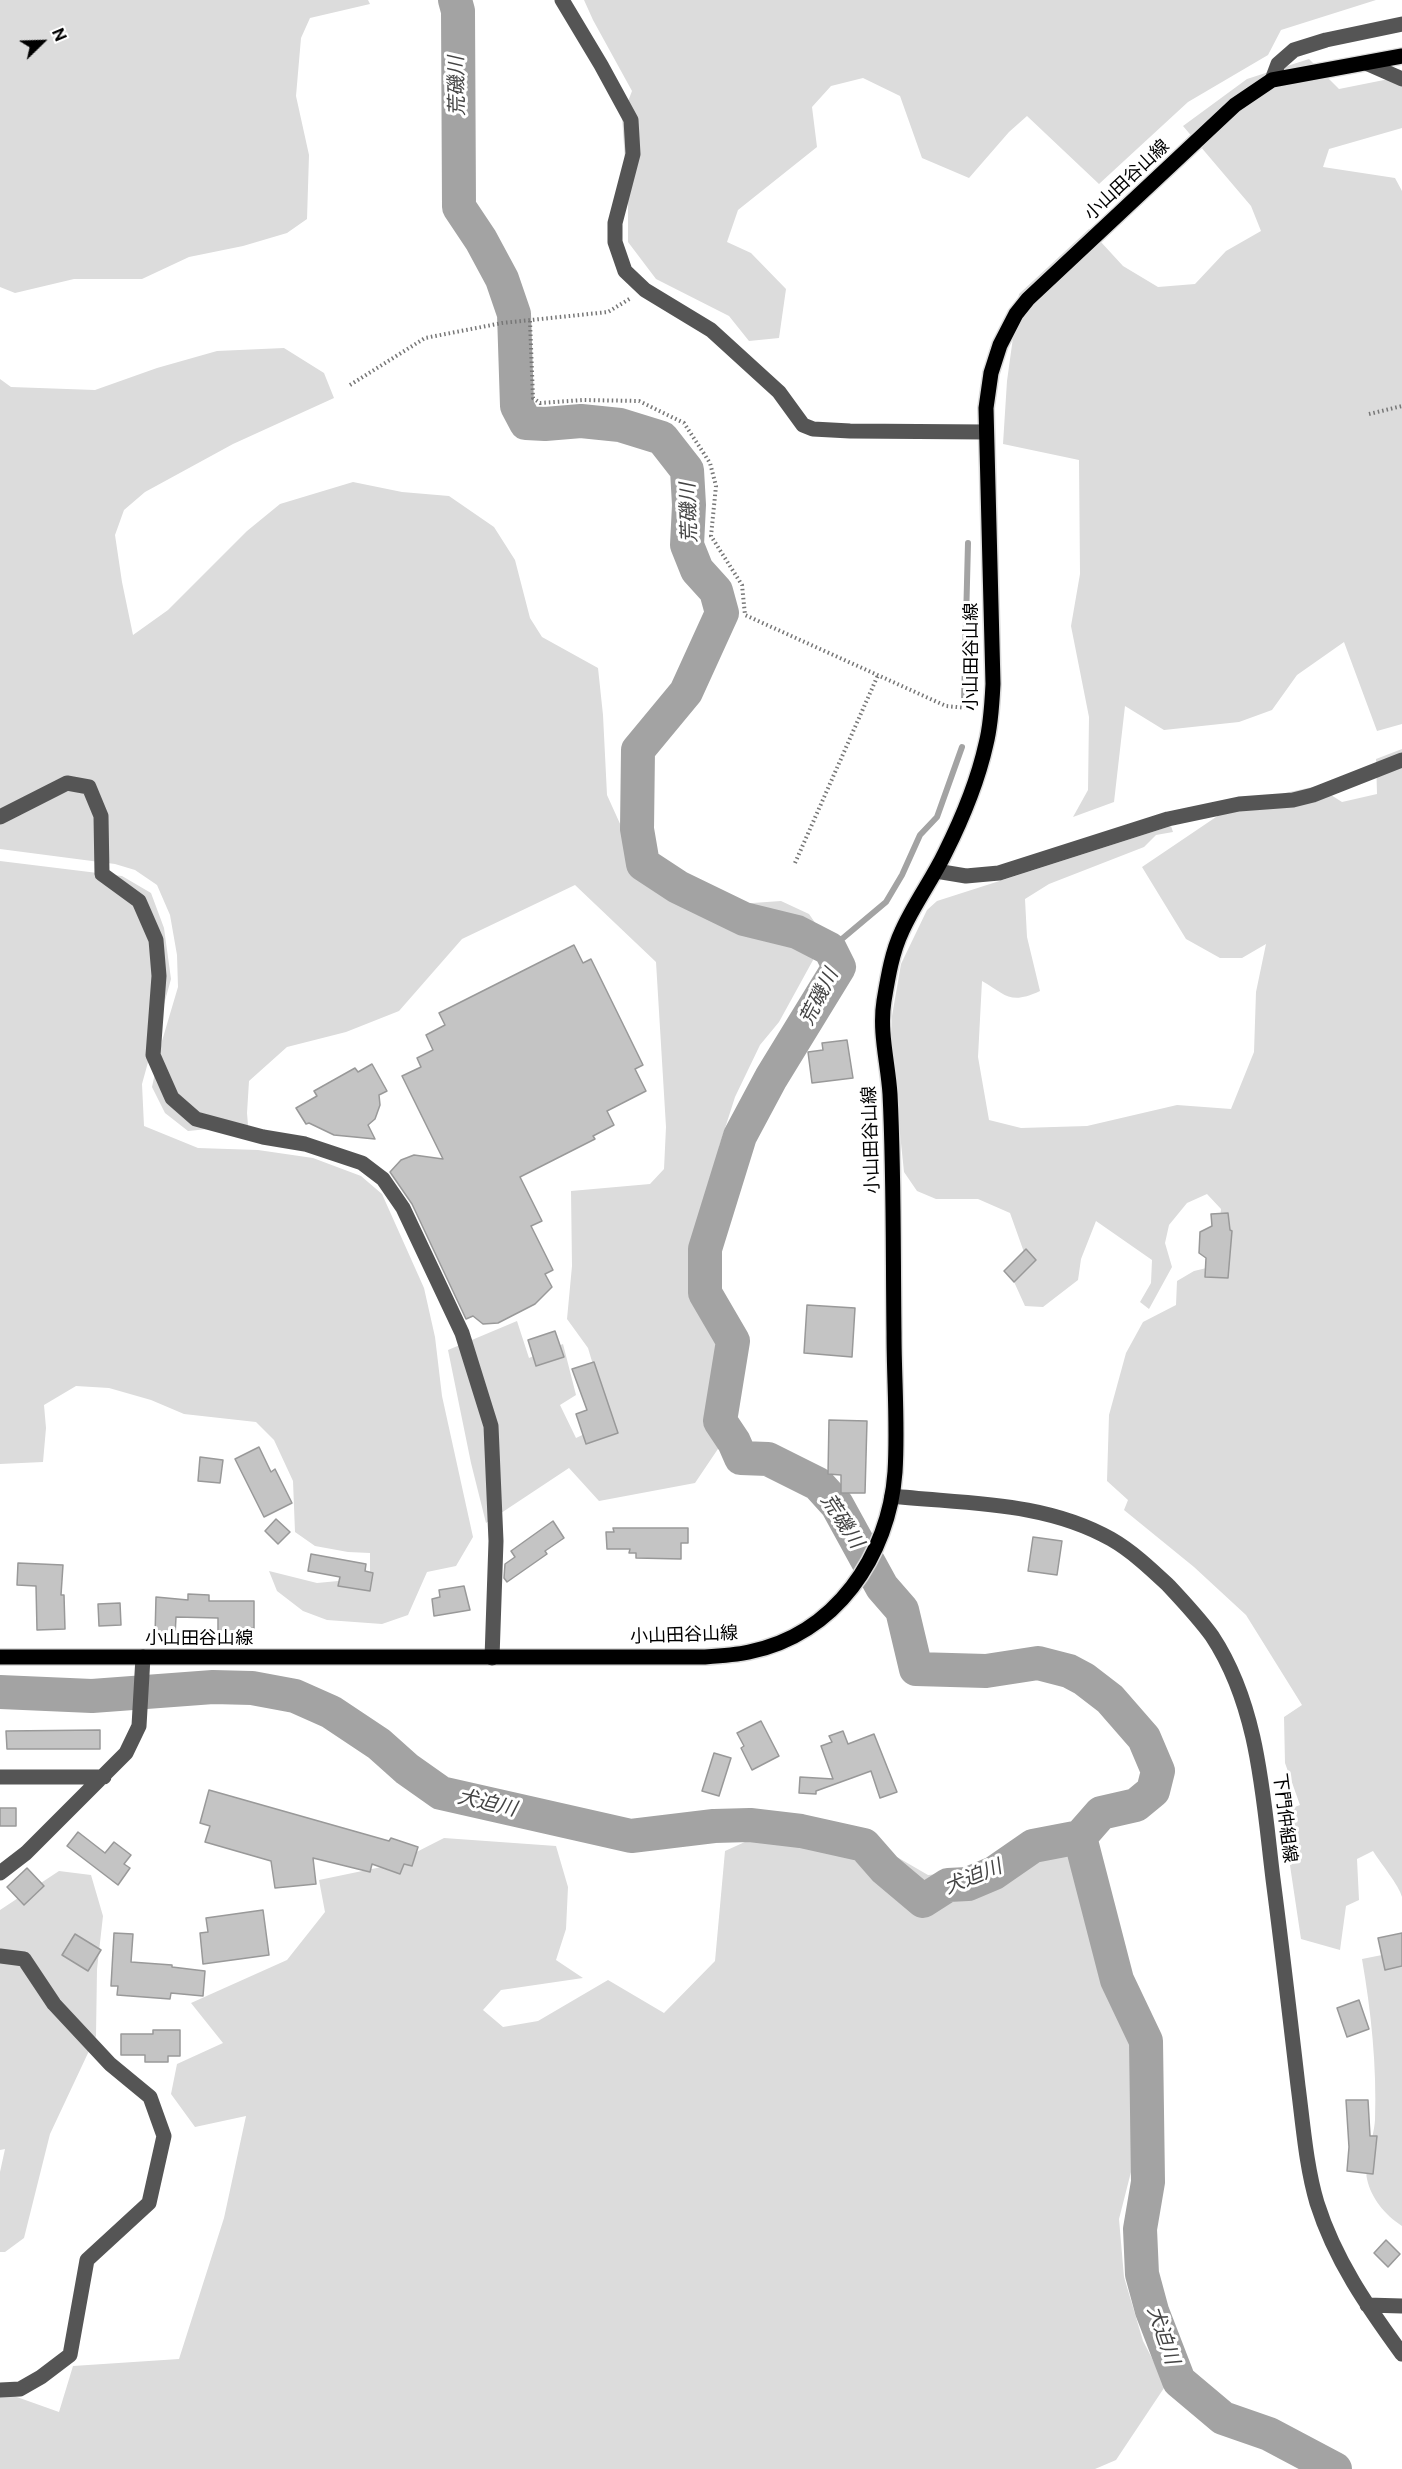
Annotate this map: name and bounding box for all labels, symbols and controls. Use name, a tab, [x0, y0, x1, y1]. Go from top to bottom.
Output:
north arrow	[12, 12, 72, 72]
text: N	[48, 25, 70, 44]
water label: 荒磯川	[444, 56, 470, 116]
street label: 小山田谷山線	[1080, 135, 1174, 225]
water label: 荒磯川	[676, 483, 702, 543]
street label: 小山田谷山線	[960, 603, 982, 711]
water label: 荒磯川	[795, 965, 843, 1029]
street label: 小山田谷山線	[858, 1086, 884, 1194]
water label: 荒磯川	[816, 1489, 868, 1553]
street label: 小山田谷山線	[630, 1622, 738, 1648]
street label: 小山田谷山線	[145, 1627, 253, 1649]
street label: 下門仲組線	[1269, 1772, 1301, 1864]
water label: 犬迫川	[455, 1785, 519, 1821]
water label: 犬迫川	[941, 1855, 1005, 1899]
water label: 犬迫川	[1142, 2303, 1184, 2367]

